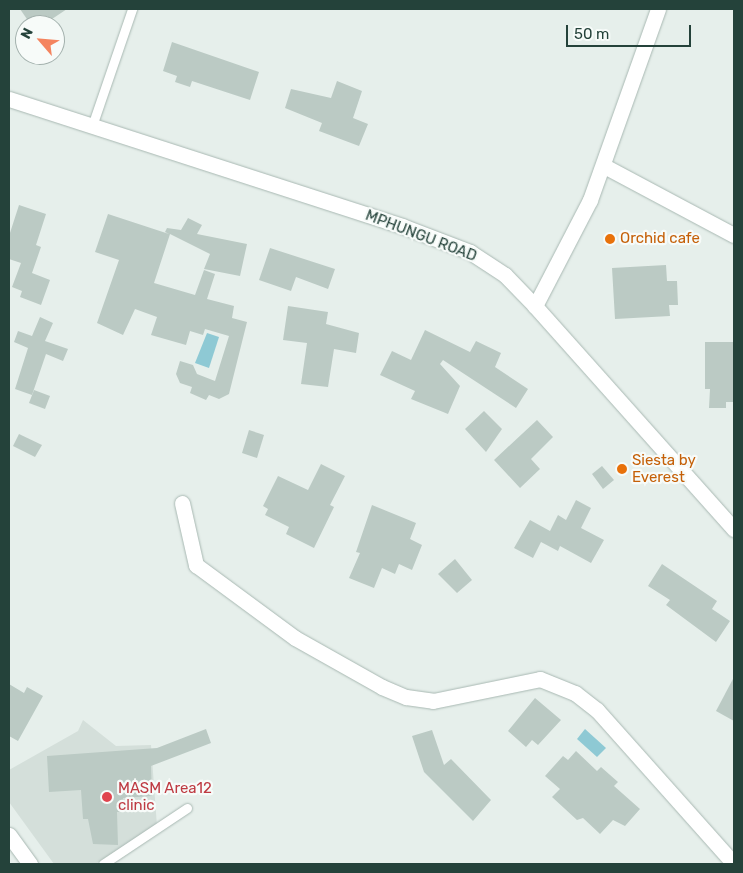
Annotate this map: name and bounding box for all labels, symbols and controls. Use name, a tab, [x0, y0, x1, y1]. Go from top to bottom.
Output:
north arrow	[15, 15, 65, 65]
scale bar	[568, 15, 693, 47]
text: N	[17, 25, 37, 42]
text: 50 m	[574, 25, 609, 43]
street label: MPHUNGU ROAD	[363, 206, 479, 266]
place label: Orchid cafe	[620, 230, 700, 248]
marker: Orchid cafe	[604, 233, 616, 245]
place label: Siesta by Everest	[632, 451, 696, 486]
marker: Siesta by Everest	[616, 463, 628, 475]
place label: MASM Area12 clinic	[118, 779, 212, 814]
marker: MASM Area12 clinic	[100, 790, 114, 804]

